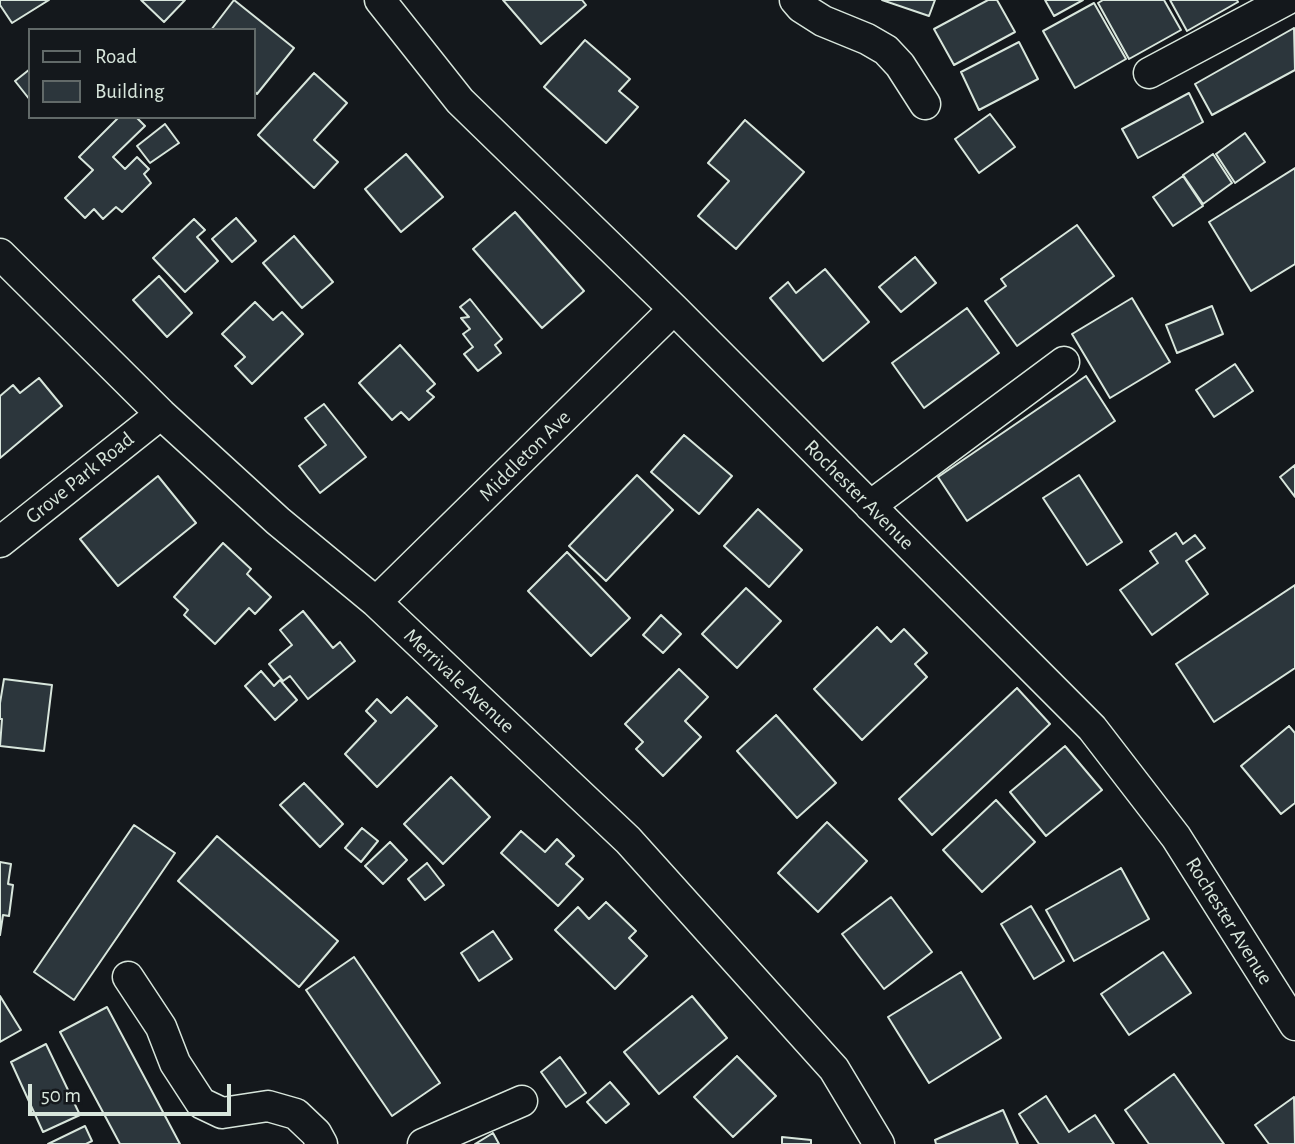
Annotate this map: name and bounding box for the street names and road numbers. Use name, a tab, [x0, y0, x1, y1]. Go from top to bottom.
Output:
street label: Middleton Ave	[474, 405, 576, 507]
street label: Grove Park Road	[21, 427, 139, 529]
street label: Rochester Avenue	[799, 435, 919, 555]
street label: Merrivale Avenue	[398, 623, 520, 739]
street label: Rochester Avenue	[1180, 853, 1278, 989]

